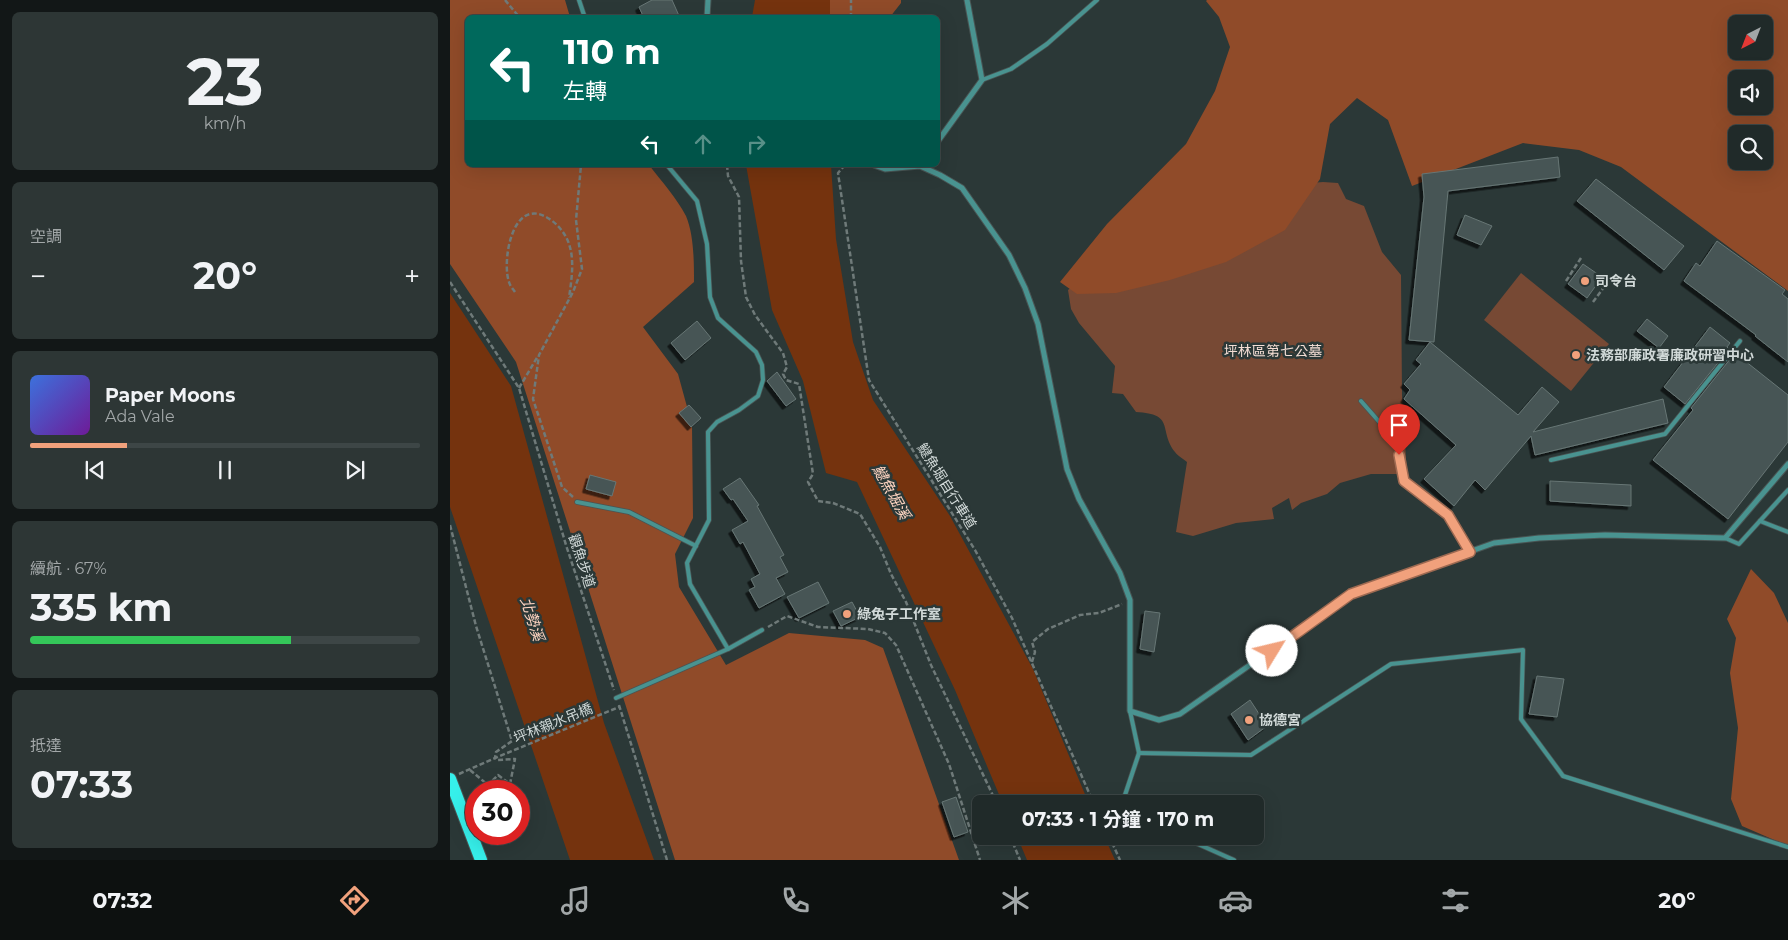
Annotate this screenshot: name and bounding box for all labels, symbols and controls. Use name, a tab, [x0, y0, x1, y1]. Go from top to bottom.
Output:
north arrow	[1728, 15, 1772, 60]
map controls	[1728, 15, 1773, 170]
text: 110 m	[563, 30, 661, 73]
icon: left	[480, 35, 545, 100]
text: 23	[187, 42, 263, 121]
button: sound	[1728, 70, 1773, 115]
text: 左轉	[563, 78, 607, 105]
text: km/h	[204, 114, 246, 133]
button: search	[1728, 125, 1773, 170]
icon: left	[636, 130, 664, 158]
icon: ahead	[689, 130, 717, 158]
icon: right	[742, 130, 770, 158]
text: 空調	[30, 227, 62, 246]
text: 20°	[193, 252, 257, 299]
text: −	[30, 259, 46, 293]
text: +	[404, 259, 420, 293]
place label: 司令台	[1595, 272, 1637, 290]
marker: 司令台	[1579, 275, 1591, 287]
park label: 坪林區第七公墓	[1224, 342, 1322, 360]
place label: 法務部廉政署廉政研習中心	[1586, 346, 1754, 364]
marker: 法務部廉政署廉政研習中心	[1570, 349, 1582, 361]
text: Paper Moons	[105, 384, 235, 407]
pin	[1378, 404, 1420, 455]
text: Ada Vale	[105, 407, 175, 426]
icon: arrive	[1385, 411, 1413, 439]
street label: 𩻸魚堀自行車道	[913, 440, 981, 532]
icon: previous	[81, 456, 109, 484]
icon: pause	[211, 456, 239, 484]
icon: next	[341, 456, 369, 484]
water label: 𩻸魚堀溪	[869, 461, 915, 524]
street label: 觀魚步道	[565, 532, 599, 590]
text: 續航 · 67%	[30, 559, 107, 578]
text: 335 km	[30, 584, 172, 631]
water label: 北勢溪	[516, 595, 549, 645]
place label: 綠兔子工作室	[857, 605, 941, 623]
marker: 綠兔子工作室	[841, 608, 853, 620]
position arrow	[1245, 624, 1297, 676]
street label: 坪林親水吊橋	[511, 699, 595, 747]
place label: 協德宮	[1259, 711, 1301, 729]
marker: 協德宮	[1243, 714, 1255, 726]
text: 抵達	[30, 736, 62, 755]
text: 07:33	[30, 761, 133, 808]
speed limit sign: 30	[465, 780, 530, 845]
text: 07:33 · 1 分鐘 · 170 m	[1022, 808, 1214, 831]
icon: directions	[337, 883, 372, 918]
icon: music	[558, 883, 593, 918]
icon: phone	[778, 883, 813, 918]
icon: climate	[998, 883, 1033, 918]
icon: car	[1218, 883, 1253, 918]
icon: filters	[1438, 883, 1473, 918]
text: 07:32	[93, 887, 152, 914]
text: 20°	[1658, 887, 1695, 914]

